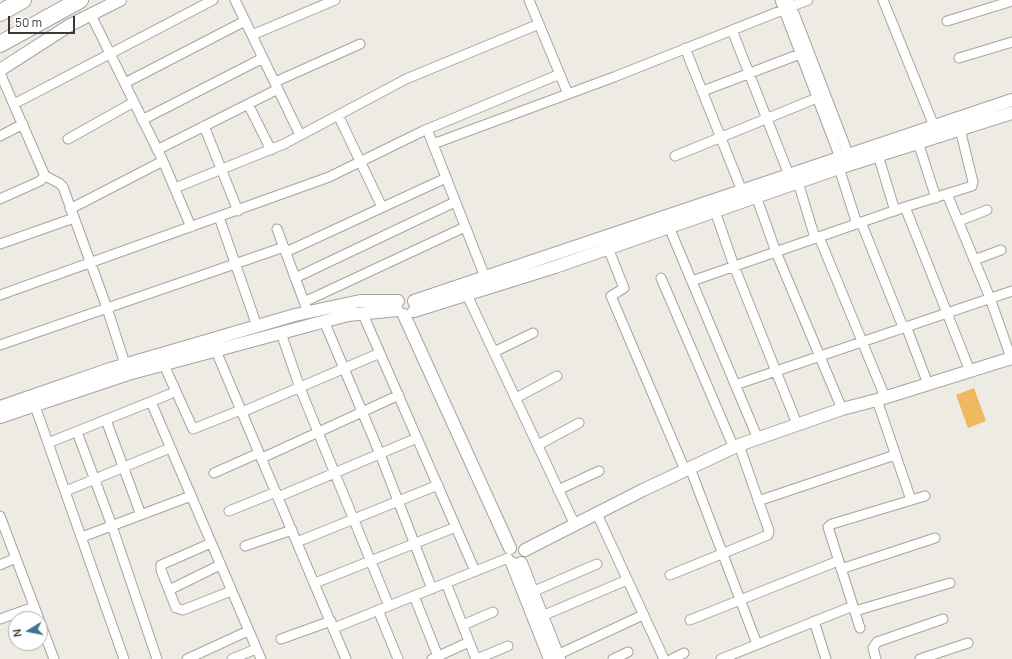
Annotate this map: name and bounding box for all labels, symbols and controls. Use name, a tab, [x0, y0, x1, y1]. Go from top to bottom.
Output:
scale bar	[10, 8, 77, 34]
text: 50 m	[15, 14, 42, 31]
north arrow	[8, 611, 48, 651]
text: N	[9, 628, 25, 638]

